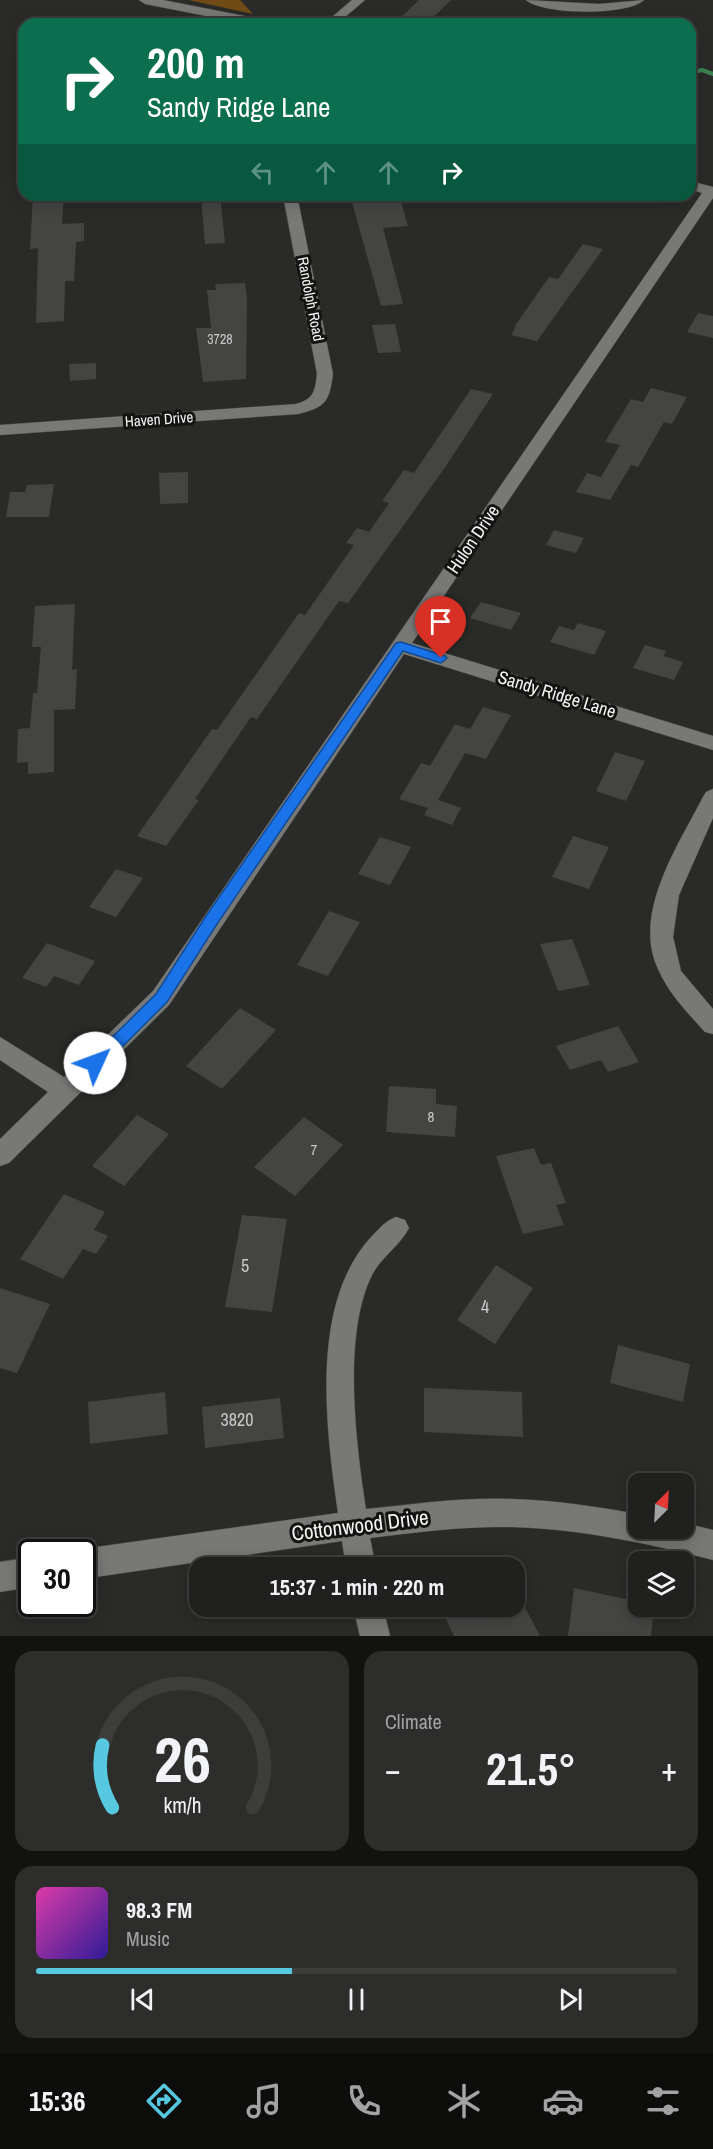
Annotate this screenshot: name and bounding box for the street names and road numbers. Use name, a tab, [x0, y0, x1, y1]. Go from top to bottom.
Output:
street label: Randolph Road	[293, 255, 329, 343]
street label: Haven Drive	[124, 406, 194, 432]
street label: Hulon Drive	[441, 500, 505, 578]
street label: Sandy Ridge Lane	[495, 664, 619, 724]
street label: Cottonwood Drive	[290, 1502, 430, 1548]

